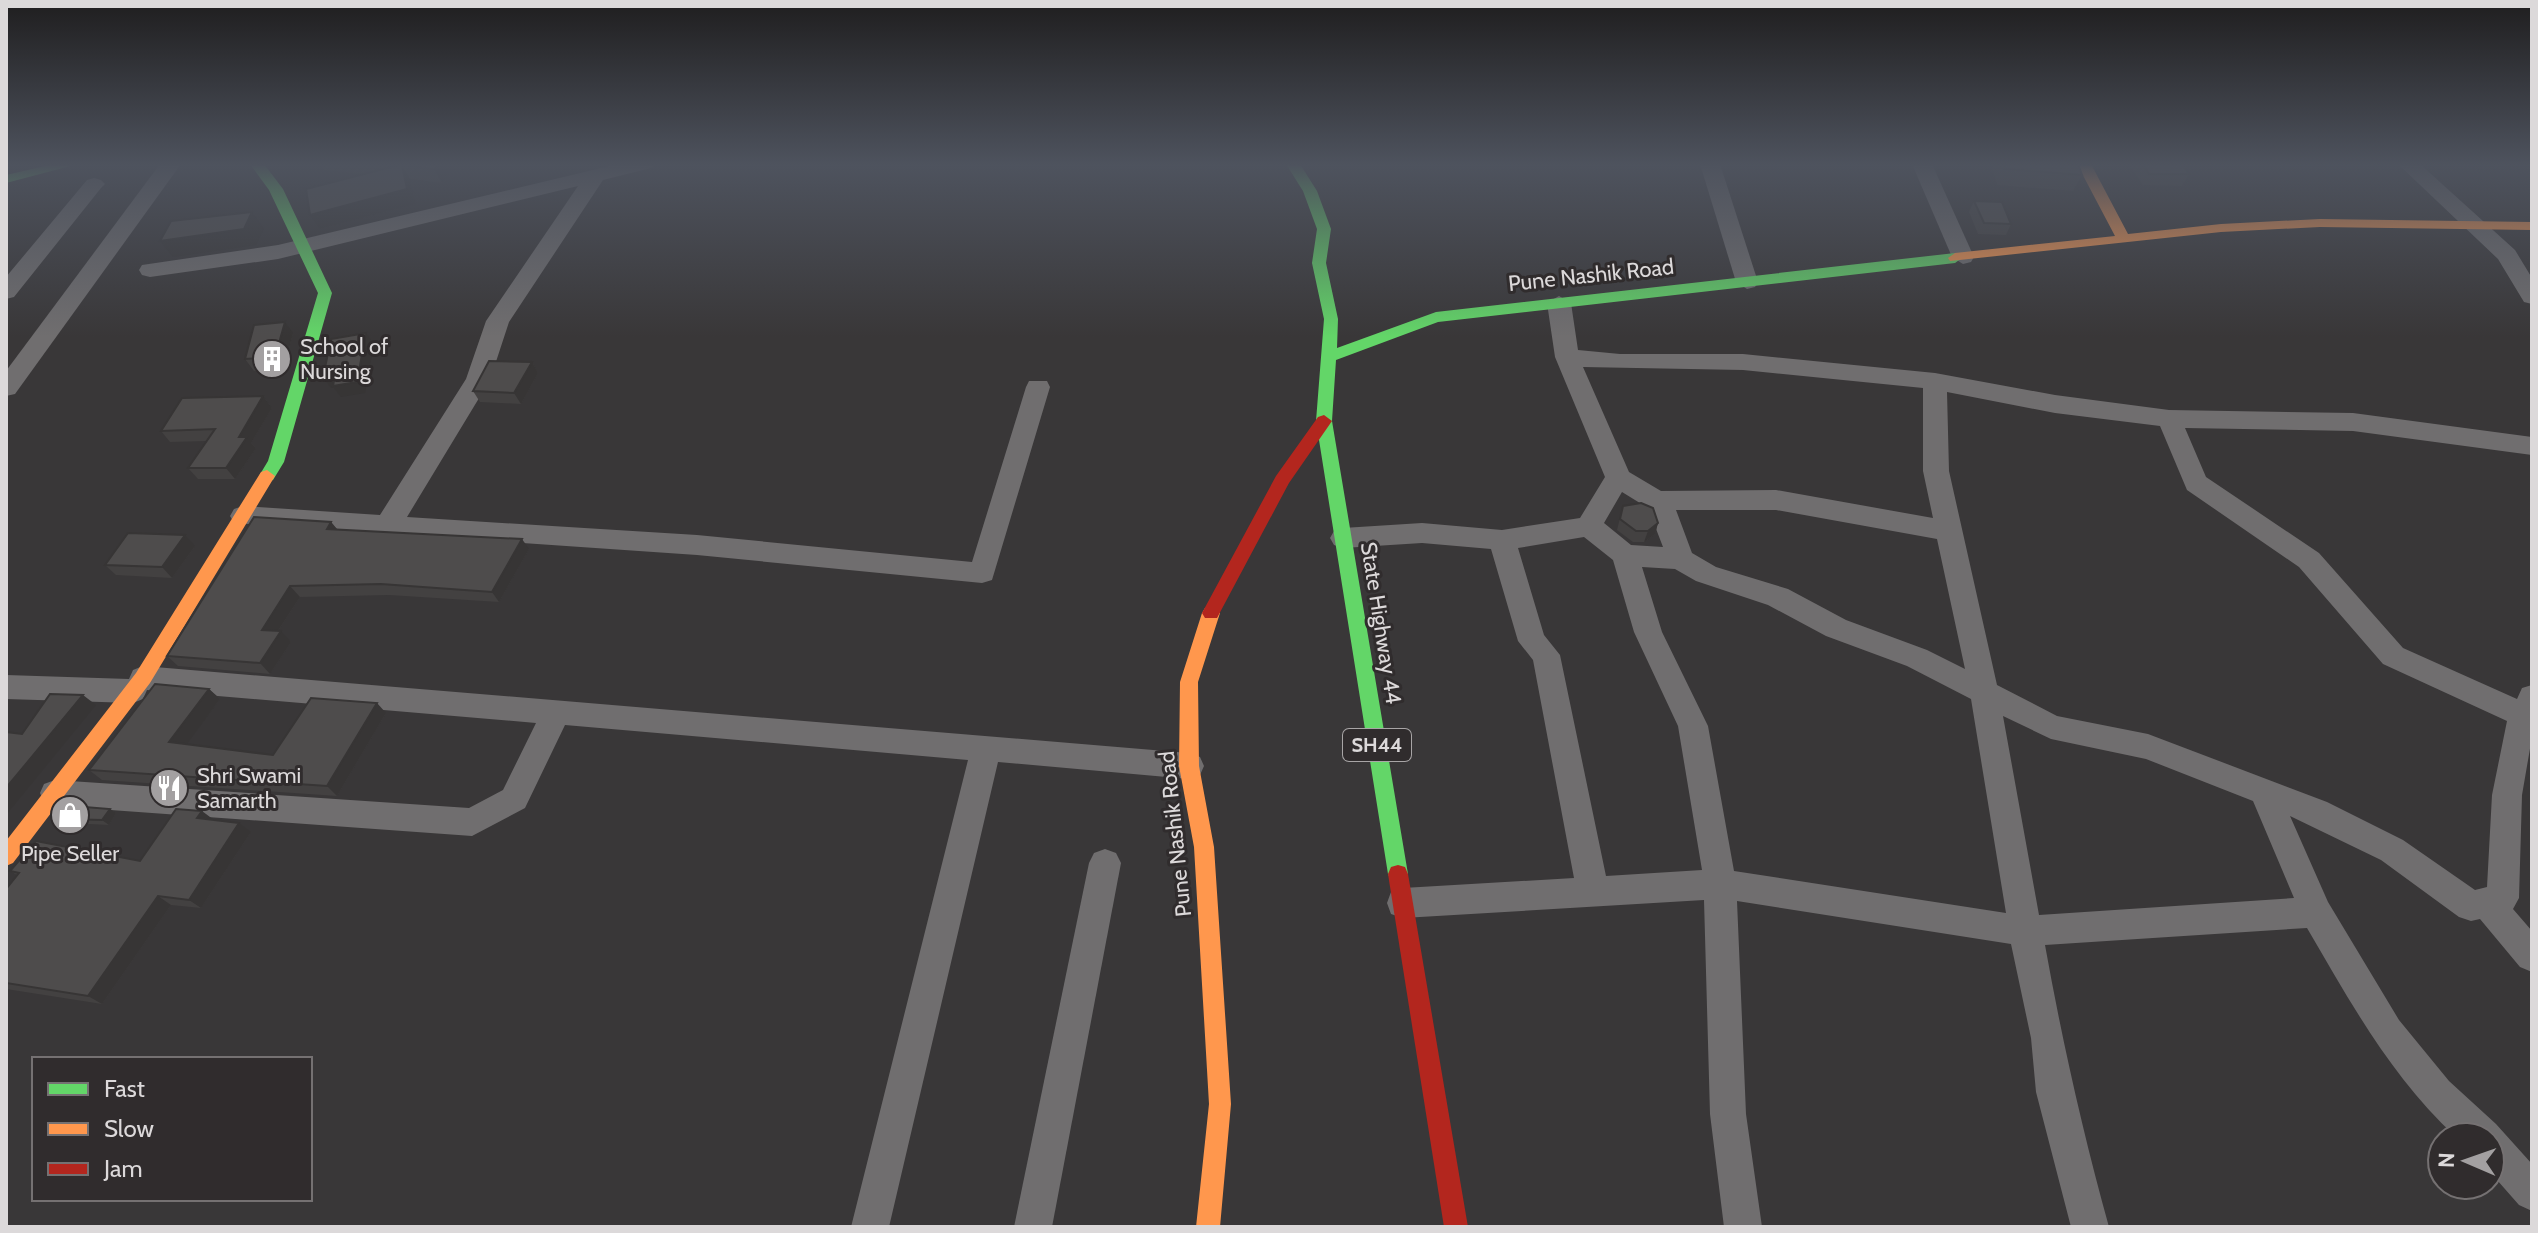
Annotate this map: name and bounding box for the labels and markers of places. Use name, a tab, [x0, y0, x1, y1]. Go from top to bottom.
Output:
place label: School of Nursing	[300, 333, 388, 385]
building icon: School of Nursing	[251, 338, 293, 380]
place label: Shri Swami Samarth	[197, 762, 301, 814]
restaurant icon: Shri Swami Samarth	[148, 767, 190, 809]
shop icon: Pipe Seller	[49, 794, 91, 836]
place label: Pipe Seller	[21, 840, 119, 867]

